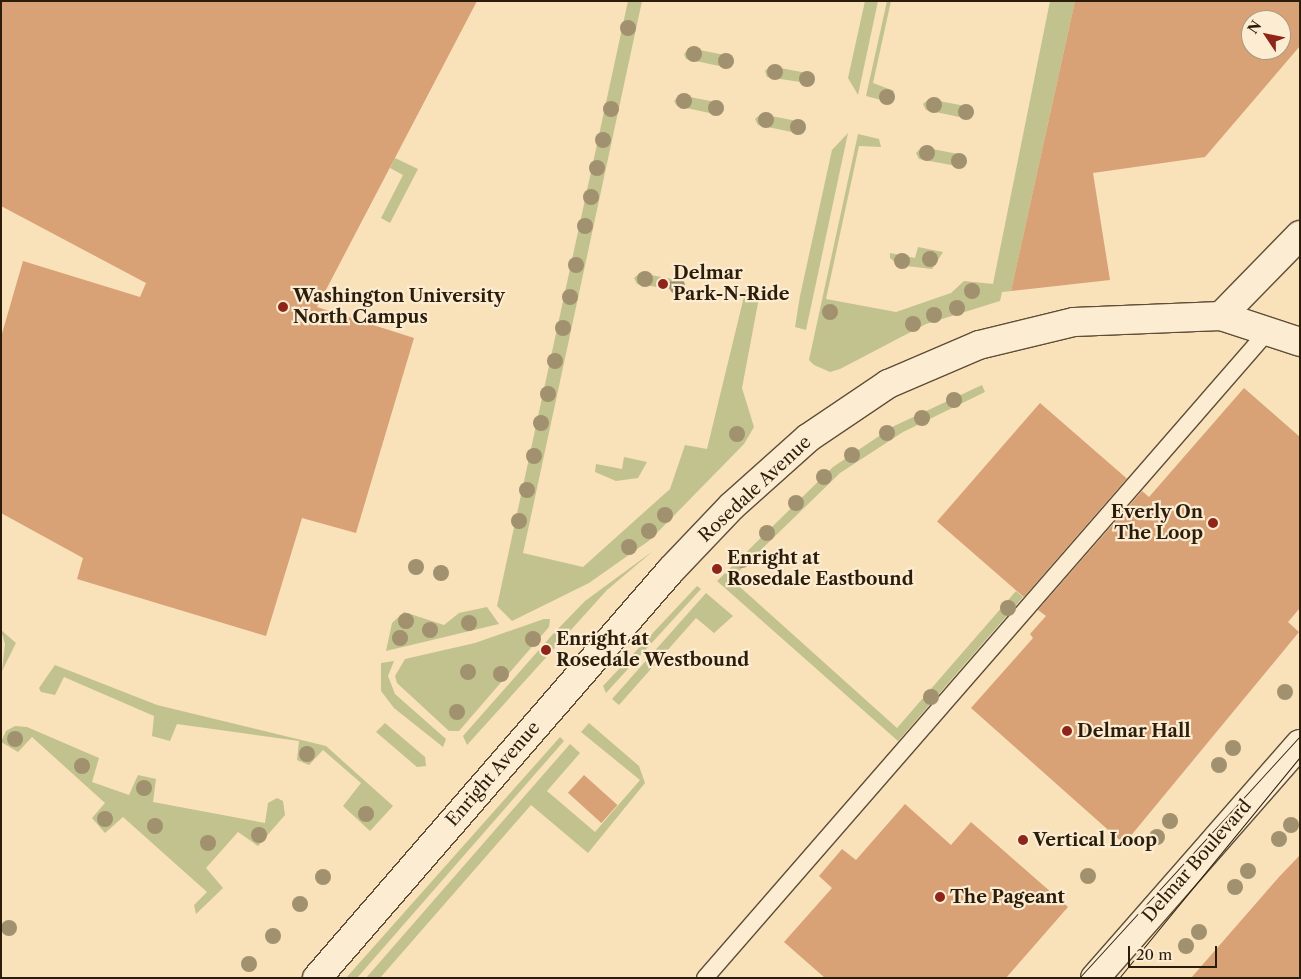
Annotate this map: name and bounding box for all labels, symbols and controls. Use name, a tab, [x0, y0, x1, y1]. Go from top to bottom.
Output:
north arrow	[1241, 10, 1291, 60]
text: N	[1244, 17, 1265, 37]
place label: Delmar Park-N-Ride	[673, 263, 790, 306]
marker: Delmar Park-N-Ride	[657, 278, 669, 290]
place label: Washington University North Campus	[293, 286, 505, 328]
marker: Washington University North Campus	[277, 301, 289, 313]
street label: Rosedale Avenue	[694, 431, 816, 547]
place label: Everly On The Loop	[1110, 502, 1203, 544]
marker: Everly On The Loop	[1207, 517, 1219, 529]
place label: Enright at Rosedale Eastbound	[727, 548, 914, 590]
marker: Enright at Rosedale Eastbound	[711, 563, 723, 575]
place label: Enright at Rosedale Westbound	[556, 629, 750, 672]
marker: Enright at Rosedale Westbound	[540, 644, 552, 656]
street label: Enright Avenue	[441, 717, 545, 831]
place label: Delmar Hall	[1077, 720, 1191, 742]
marker: Delmar Hall	[1061, 725, 1073, 737]
street label: Delmar Boulevard	[1138, 795, 1256, 927]
place label: Vertical Loop	[1033, 829, 1157, 851]
marker: Vertical Loop	[1017, 834, 1029, 846]
place label: The Pageant	[950, 886, 1065, 908]
marker: The Pageant	[934, 891, 946, 903]
scale bar	[1131, 936, 1220, 968]
text: 20 m	[1136, 945, 1172, 964]

